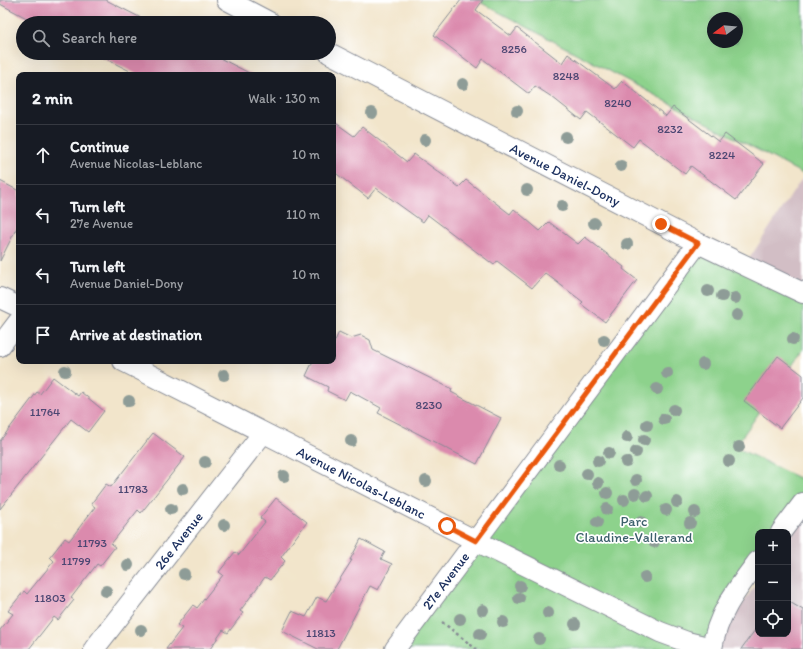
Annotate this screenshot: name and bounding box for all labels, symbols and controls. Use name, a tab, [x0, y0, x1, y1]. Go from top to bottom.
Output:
north arrow	[707, 12, 743, 48]
search box	[16, 16, 336, 60]
icon: search	[30, 27, 52, 49]
text: Search here	[62, 29, 137, 47]
house number: 8256	[501, 42, 527, 56]
house number: 8248	[553, 69, 580, 83]
text: 2 min	[32, 88, 72, 108]
text: Walk · 130 m	[248, 91, 320, 106]
house number: 8240	[604, 96, 632, 110]
house number: 8232	[657, 122, 684, 136]
text: Continue	[70, 138, 129, 156]
street label: Avenue Daniel-Dony	[507, 140, 623, 210]
icon: ahead	[32, 144, 54, 166]
text: 10 m	[292, 147, 320, 162]
house number: 8224	[709, 148, 735, 162]
text: Avenue Nicolas-Leblanc	[70, 156, 202, 171]
text: Turn left	[70, 198, 125, 216]
icon: left	[32, 204, 54, 226]
text: 110 m	[286, 207, 320, 222]
route end	[652, 215, 670, 233]
text: 27e Avenue	[70, 216, 133, 231]
text: Turn left	[70, 258, 125, 276]
icon: left	[32, 264, 54, 286]
text: 10 m	[292, 267, 320, 282]
text: Avenue Daniel-Dony	[70, 276, 183, 291]
icon: arrive	[32, 324, 54, 346]
text: Arrive at destination	[70, 326, 202, 344]
house number: 8230	[416, 398, 442, 412]
house number: 11764	[30, 405, 60, 419]
street label: Avenue Nicolas-Leblanc	[294, 443, 429, 523]
house number: 11783	[118, 482, 149, 496]
street label: 26e Avenue	[151, 509, 207, 573]
park label: Parc Claudine-Vallerand	[575, 513, 693, 546]
route start	[438, 517, 456, 535]
map controls	[755, 529, 791, 637]
button: +	[755, 529, 791, 565]
house number: 11793	[77, 536, 107, 550]
street label: 27e Avenue	[419, 548, 473, 613]
house number: 11799	[61, 554, 91, 568]
button: −	[755, 565, 791, 601]
house number: 11803	[34, 591, 66, 605]
button: locate	[755, 601, 791, 637]
house number: 11813	[306, 626, 336, 640]

